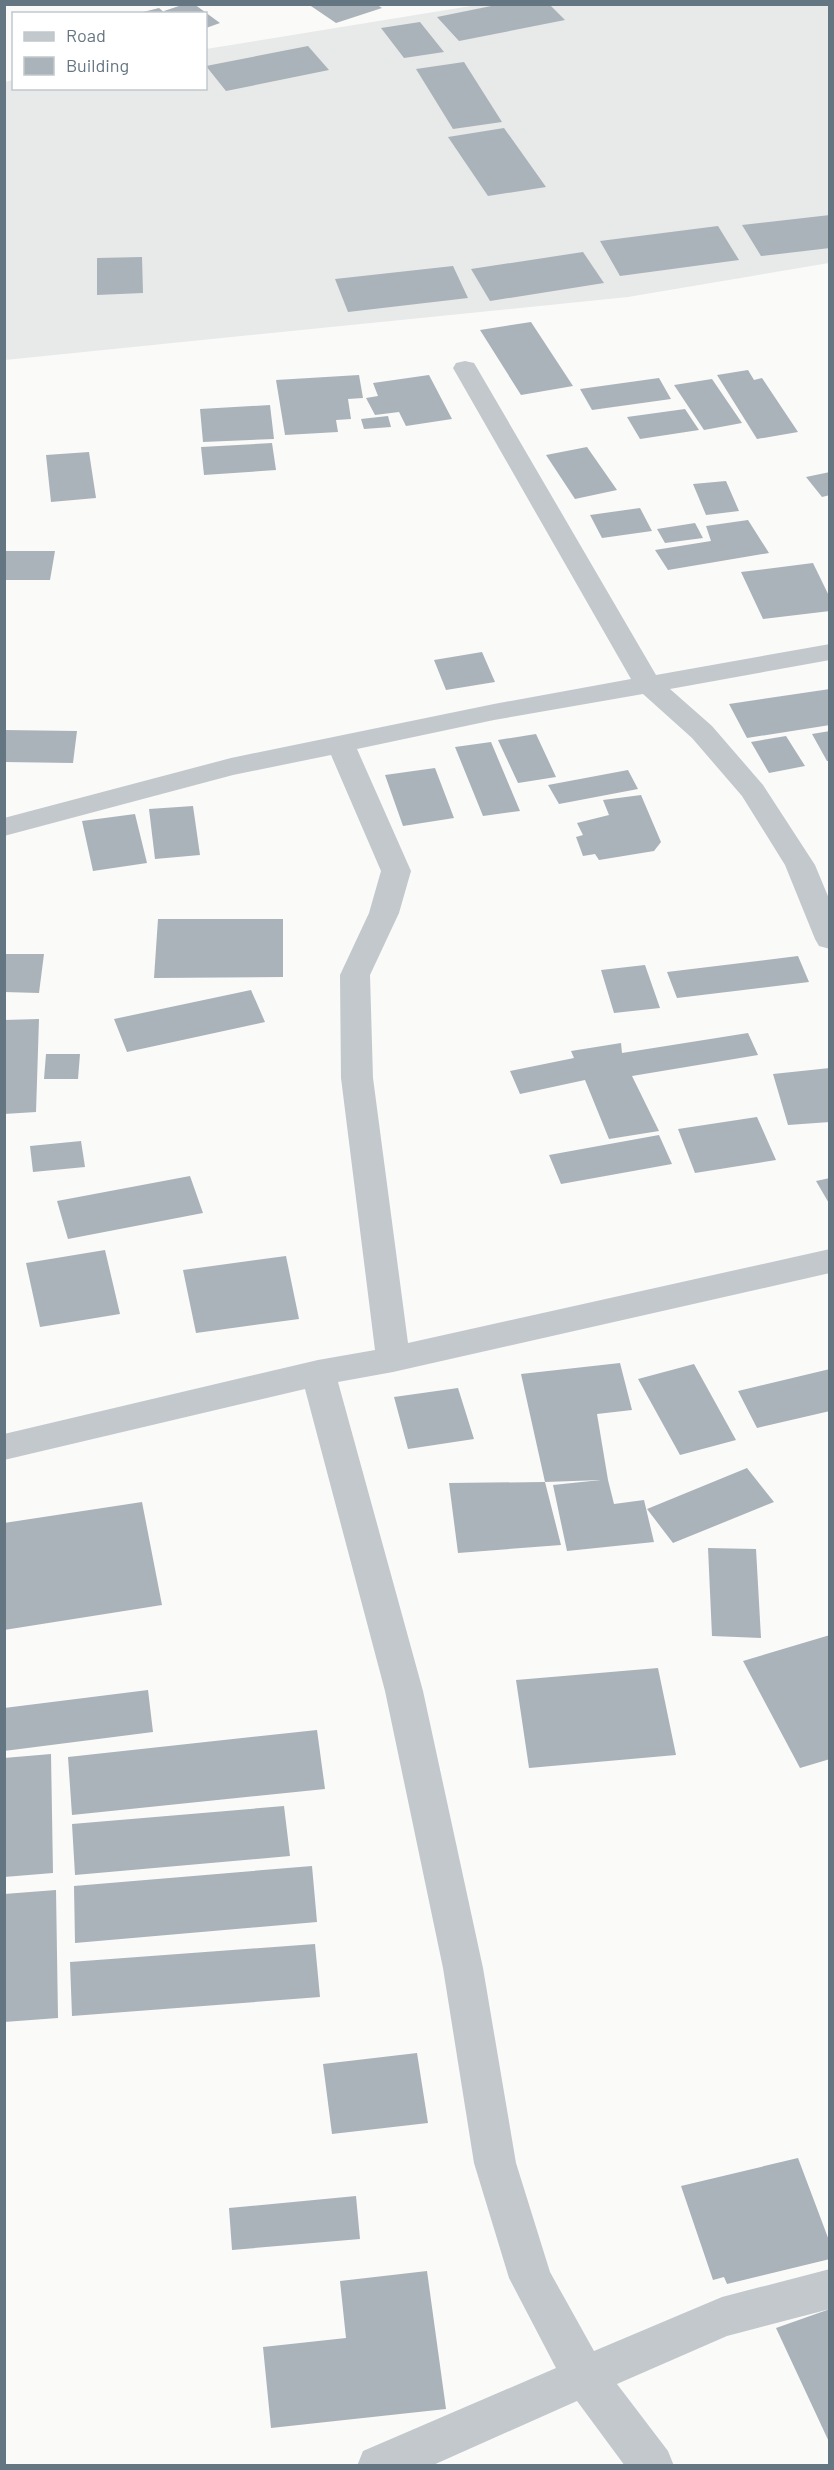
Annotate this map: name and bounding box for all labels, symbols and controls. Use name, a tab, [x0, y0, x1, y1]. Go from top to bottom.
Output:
legend	[12, 12, 207, 90]
text: Road	[66, 24, 106, 46]
text: Building	[66, 54, 129, 76]

